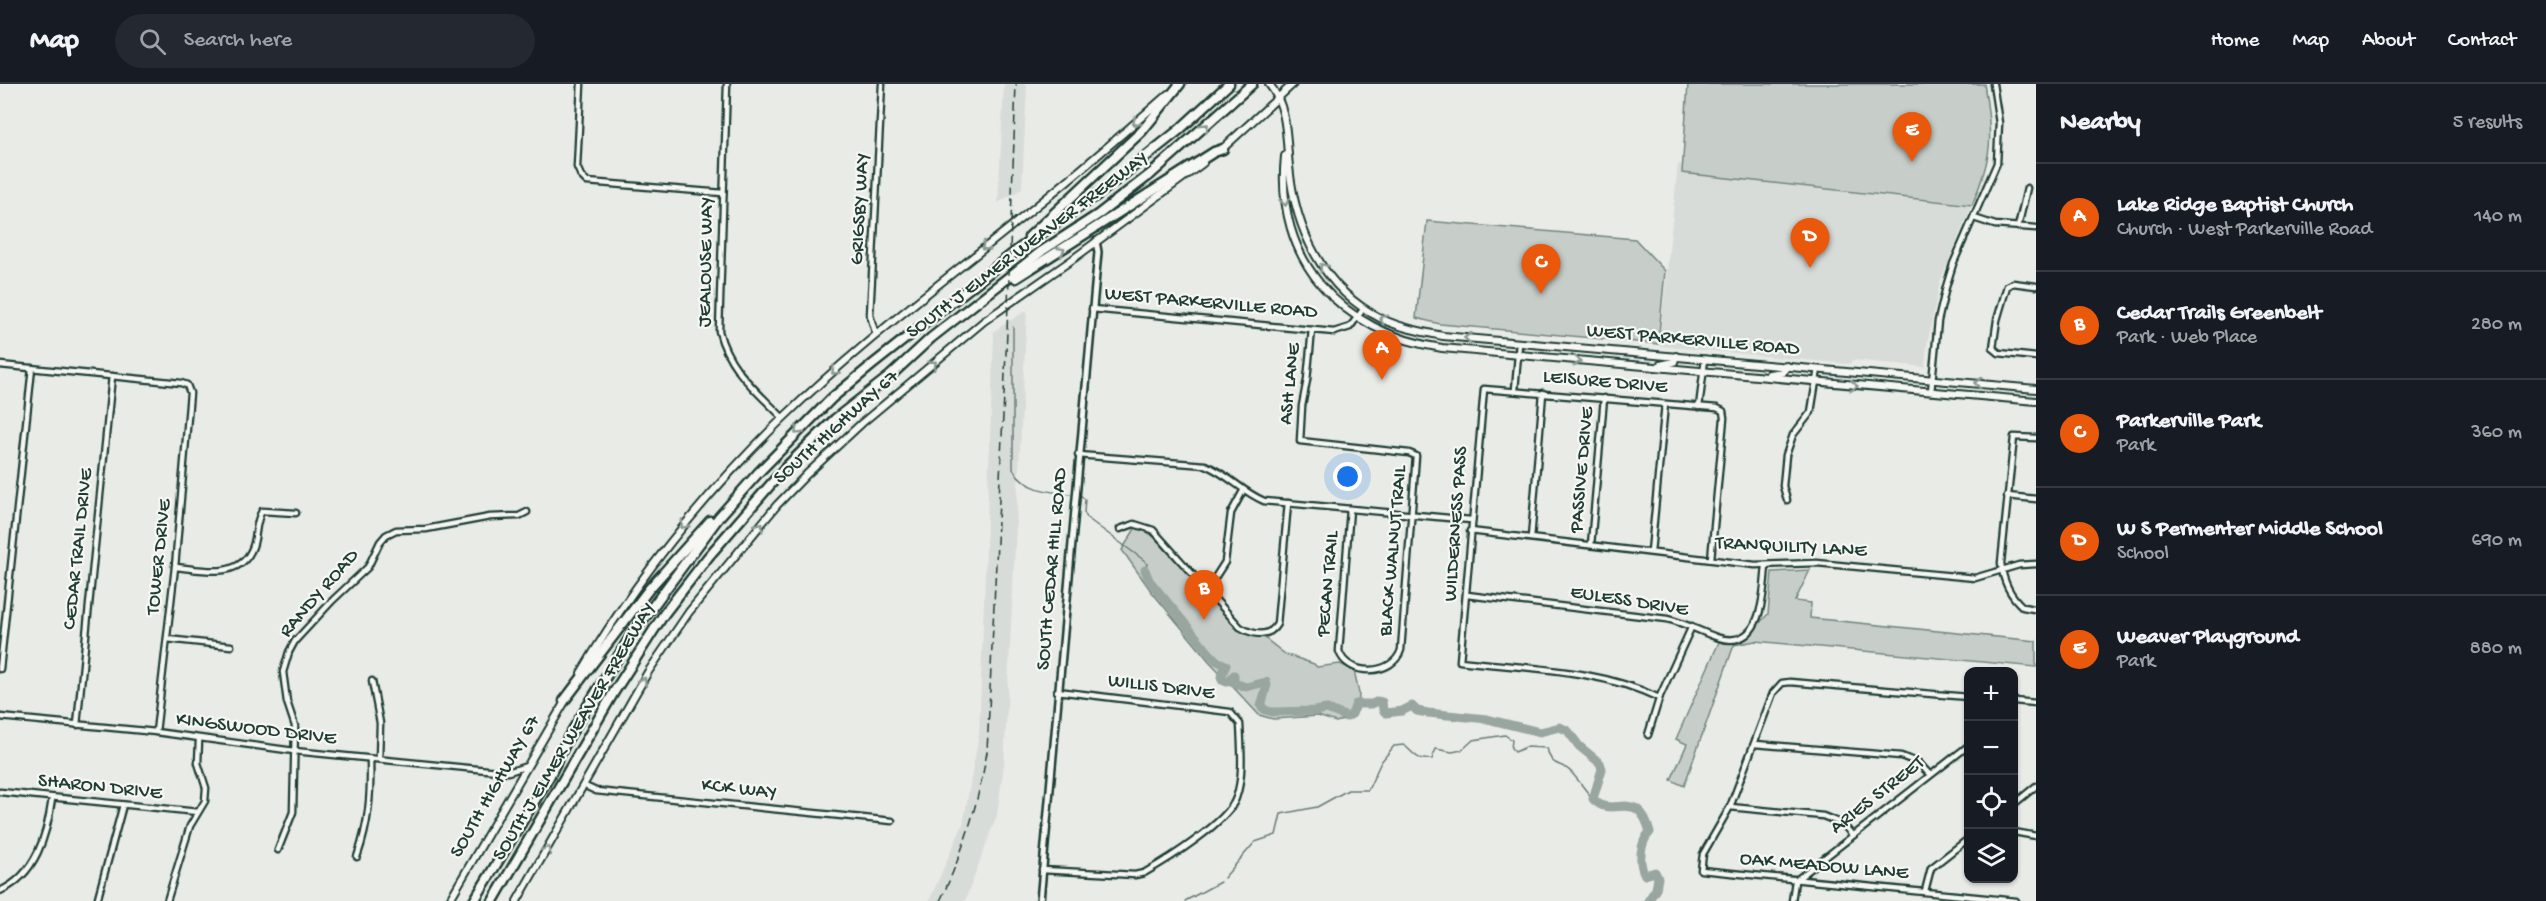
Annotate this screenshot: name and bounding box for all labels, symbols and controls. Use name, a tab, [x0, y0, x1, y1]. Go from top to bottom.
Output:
search box	[115, 14, 535, 68]
text: Map	[30, 25, 79, 58]
icon: search	[136, 25, 169, 58]
text: Search here	[184, 28, 292, 54]
text: Home	[2211, 29, 2259, 54]
text: Map	[2292, 29, 2329, 54]
text: About	[2362, 29, 2415, 54]
text: Contact	[2448, 29, 2516, 54]
text: Nearby	[2060, 108, 2141, 139]
pin: E	[1892, 112, 1932, 162]
text: 5 results	[2453, 112, 2522, 135]
one-way arrow	[1132, 115, 1142, 126]
one-way arrow	[1198, 123, 1208, 134]
street label: SOUTH J ELMER WEAVER FREEWAY	[902, 147, 1154, 345]
street label: GRIGSBY WAY	[847, 152, 875, 266]
text: Lake Ridge Baptist Church	[2117, 193, 2353, 219]
street label: JEALOUSE WAY	[694, 197, 720, 327]
one-way arrow	[1278, 197, 1290, 206]
text: A	[2074, 206, 2085, 229]
text: 140 m	[2474, 206, 2522, 229]
pin: D	[1790, 218, 1830, 268]
text: Church · West Parkerville Road	[2117, 219, 2372, 242]
one-way arrow	[981, 239, 992, 250]
pin: C	[1522, 244, 1560, 294]
one-way arrow	[1054, 247, 1065, 258]
one-way arrow	[1319, 263, 1330, 274]
street label: WEST PARKERVILLE ROAD	[1104, 283, 1319, 325]
text: Cedar Trails Greenbelt	[2117, 301, 2321, 327]
one-way arrow	[1379, 314, 1390, 326]
text: B	[2074, 314, 2085, 337]
text: 280 m	[2471, 314, 2522, 337]
street label: WEST PARKERVILLE ROAD	[1586, 320, 1801, 362]
text: Park · Web Place	[2117, 327, 2257, 350]
pin: A	[1362, 330, 1402, 380]
one-way arrow	[1463, 332, 1472, 345]
street label: ASH LANE	[1275, 341, 1307, 426]
one-way arrow	[1572, 354, 1581, 367]
one-way arrow	[926, 360, 937, 371]
one-way arrow	[831, 364, 842, 375]
street label: SOUTH HIGHWAY 67	[770, 365, 905, 490]
street label: LEISURE DRIVE	[1542, 366, 1670, 400]
one-way arrow	[1973, 377, 1982, 390]
one-way arrow	[1850, 379, 1859, 392]
street label: PASSIVE DRIVE	[1566, 404, 1600, 535]
text: Parkerville Park	[2117, 409, 2261, 435]
text: C	[2074, 422, 2085, 445]
text: 360 m	[2471, 422, 2522, 445]
one-way arrow	[794, 424, 805, 435]
text: Park	[2117, 435, 2155, 458]
street label: WILDERNESS PASS	[1440, 445, 1474, 602]
your location	[1333, 462, 1362, 491]
street label: BLACK WALNUT TRAIL	[1375, 464, 1413, 638]
street label: CEDAR TRAIL DRIVE	[59, 466, 99, 631]
street label: SOUTH CEDAR HILL ROAD	[1033, 466, 1073, 671]
street label: TOWER DRIVE	[142, 496, 178, 617]
text: W S Permenter Middle School	[2117, 517, 2383, 543]
one-way arrow	[680, 518, 691, 529]
one-way arrow	[753, 522, 764, 533]
street label: PECAN TRAIL	[1313, 530, 1345, 639]
text: D	[2073, 530, 2086, 553]
text: 690 m	[2472, 530, 2522, 553]
street label: TRANQUILITY LANE	[1714, 533, 1869, 564]
text: School	[2117, 543, 2169, 566]
street label: RANDY ROAD	[275, 544, 365, 643]
pin: B	[1184, 570, 1224, 620]
street label: EULESS DRIVE	[1568, 581, 1691, 623]
street label: SOUTH J ELMER WEAVER FREEWAY	[489, 599, 661, 865]
text: Weaver Playground	[2117, 625, 2299, 651]
text: E	[2073, 638, 2086, 661]
text: 880 m	[2470, 638, 2522, 661]
text: Park	[2117, 651, 2155, 674]
map controls	[1964, 667, 2018, 883]
button: +	[1964, 667, 2018, 721]
street label: WILLIS DRIVE	[1106, 670, 1217, 706]
one-way arrow	[635, 677, 647, 687]
street label: KINGSWOOD DRIVE	[174, 709, 339, 751]
street label: SOUTH HIGHWAY 67	[446, 711, 546, 862]
button: −	[1964, 721, 2018, 775]
street label: ARIES STREET	[1826, 751, 1931, 840]
street label: SHARON DRIVE	[37, 770, 165, 806]
street label: KCK WAY	[700, 775, 778, 805]
button: locate	[1964, 775, 2018, 829]
button: layers	[1964, 829, 2018, 883]
one-way arrow	[539, 846, 551, 856]
street label: OAK MEADOW LANE	[1739, 848, 1911, 886]

